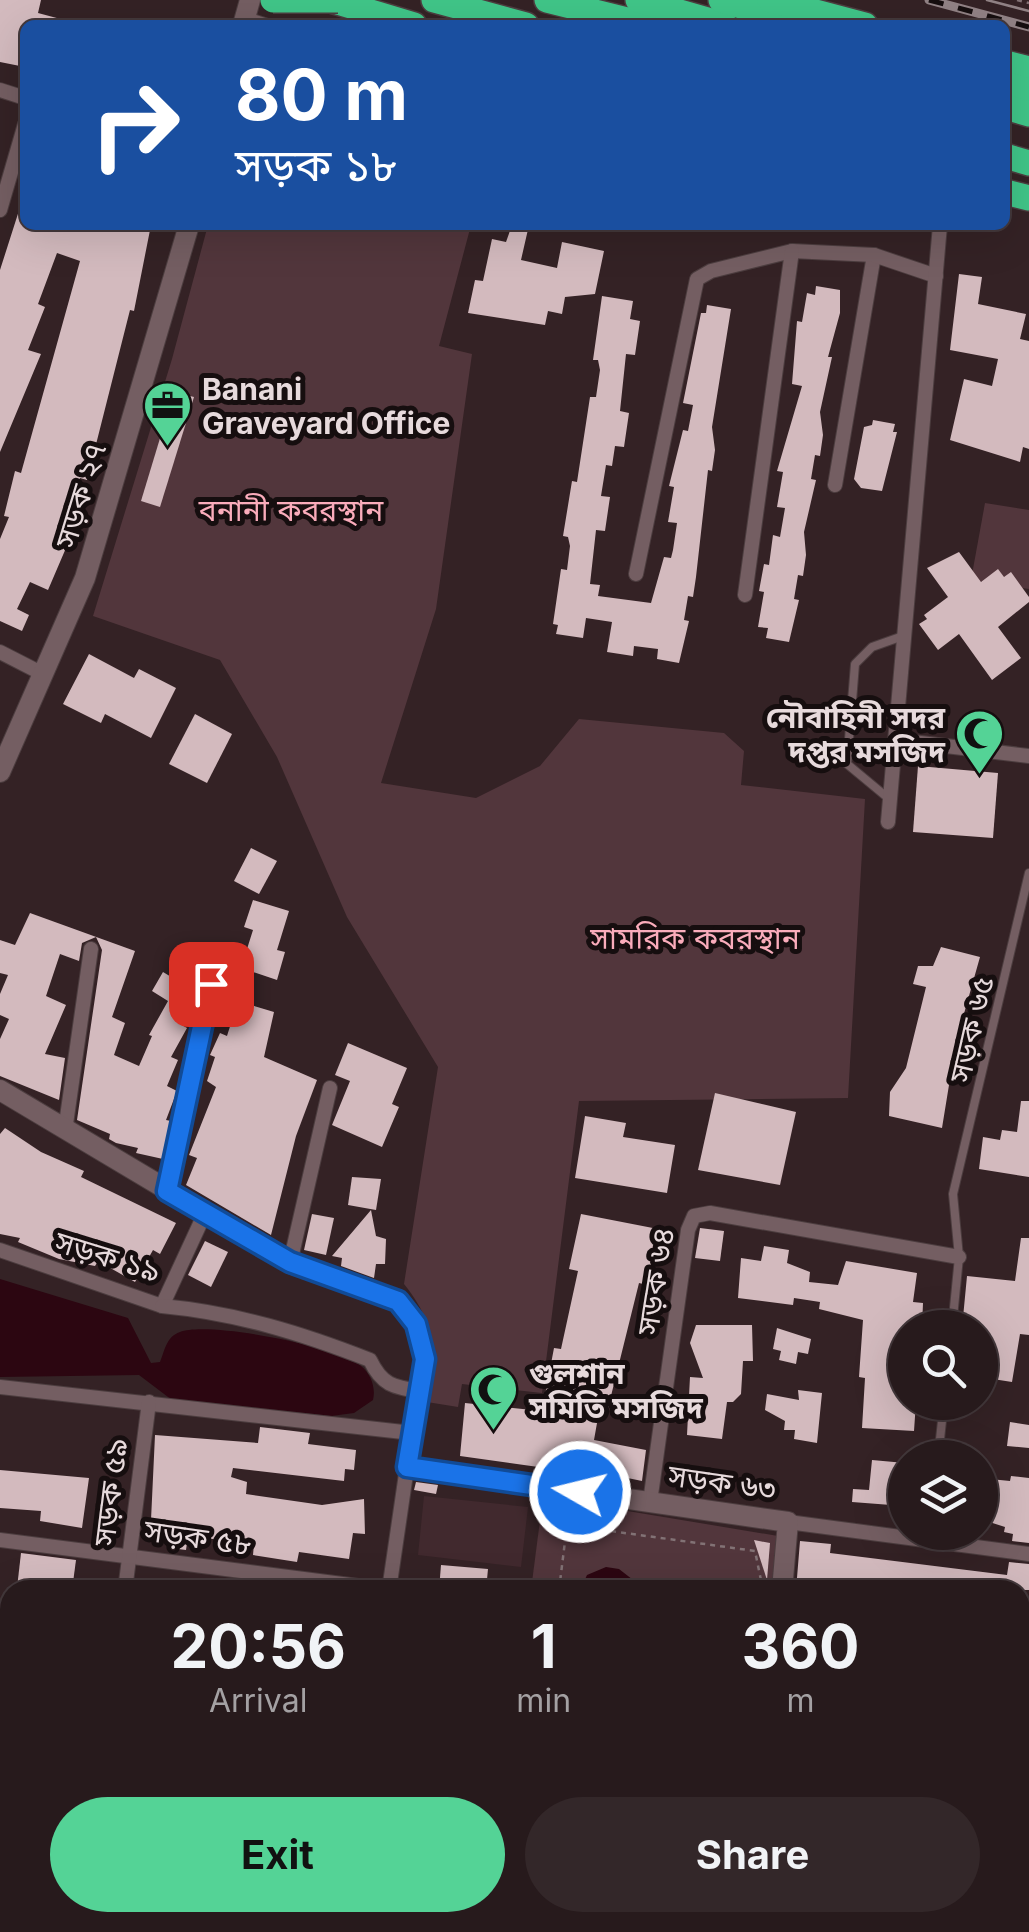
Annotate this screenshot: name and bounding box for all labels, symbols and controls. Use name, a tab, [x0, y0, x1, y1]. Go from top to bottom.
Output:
text: 80 m	[235, 52, 408, 137]
icon: right	[70, 60, 200, 190]
text: সড়ক ১৮	[235, 137, 397, 192]
place label: Banani Graveyard Office	[202, 371, 450, 441]
office icon: Banani Graveyard Office	[141, 380, 193, 448]
street label: সড়ক ২৭	[47, 438, 113, 553]
park label: বনানী কবরস্থান	[198, 492, 384, 528]
place label: নৌবাহিনী সদর দপ্তর মসজিদ	[766, 699, 946, 769]
mosque icon: নৌবাহিনী সদর দপ্তর মসজিদ	[954, 708, 1006, 776]
park label: সামরিক কবরস্থান	[589, 920, 801, 956]
pin	[169, 942, 254, 1027]
icon: arrive	[184, 957, 239, 1012]
street label: সড়ক ৬৫	[941, 972, 1001, 1087]
street label: সড়ক ১৯	[50, 1223, 165, 1289]
street label: সড়ক ৬৪	[629, 1225, 681, 1338]
map controls	[888, 1310, 998, 1550]
button: search	[888, 1310, 998, 1420]
place label: গুলশান সমিতি মসজিদ	[528, 1355, 704, 1425]
mosque icon: গুলশান সমিতি মসজিদ	[468, 1364, 520, 1432]
street label: সড়ক ৫৯	[85, 1436, 134, 1549]
position arrow	[528, 1440, 632, 1544]
button: layers	[888, 1440, 998, 1550]
street label: সড়ক ৬৩	[665, 1457, 778, 1507]
street label: সড়ক ৫৮	[141, 1512, 254, 1562]
text: 20:56	[170, 1610, 346, 1682]
text: 1	[531, 1610, 557, 1682]
text: 360	[741, 1610, 860, 1682]
text: Arrival	[209, 1681, 307, 1720]
text: min	[516, 1681, 571, 1720]
text: m	[786, 1681, 815, 1720]
button: Exit	[50, 1797, 505, 1912]
button: Share	[525, 1797, 980, 1912]

